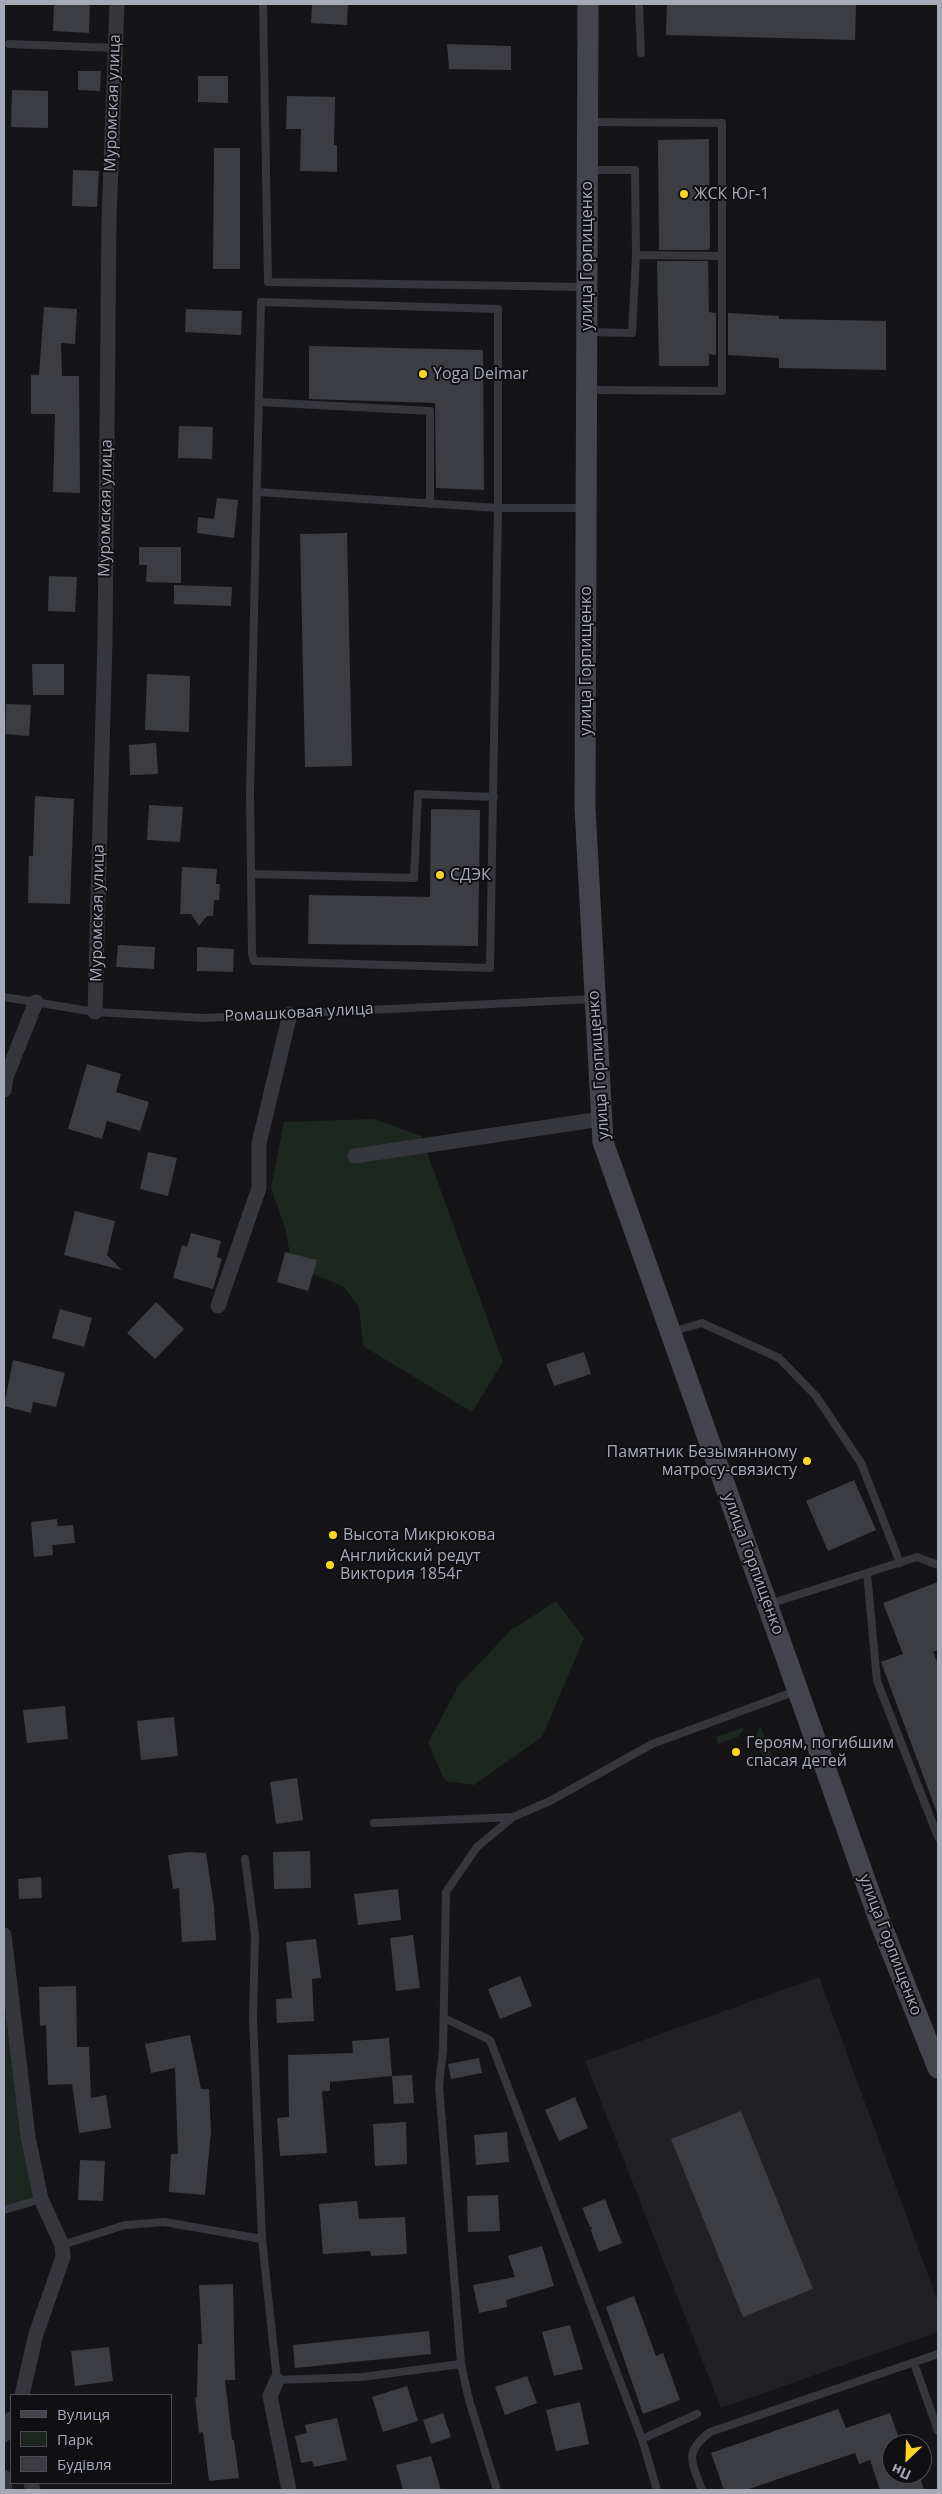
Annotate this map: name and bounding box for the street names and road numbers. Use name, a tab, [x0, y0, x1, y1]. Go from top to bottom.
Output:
street label: Муромская улица	[101, 34, 125, 172]
street label: улица Горпищенко	[577, 181, 597, 331]
street label: Муромская улица	[95, 439, 117, 577]
street label: улица Горпищенко	[576, 586, 596, 736]
street label: Муромская улица	[87, 844, 109, 982]
street label: улица Горпищенко	[584, 990, 614, 1140]
street label: Ромашковая улица	[224, 1000, 374, 1026]
street label: улица Горпищенко	[718, 1490, 788, 1638]
street label: улица Горпищенко	[854, 1872, 926, 2018]

